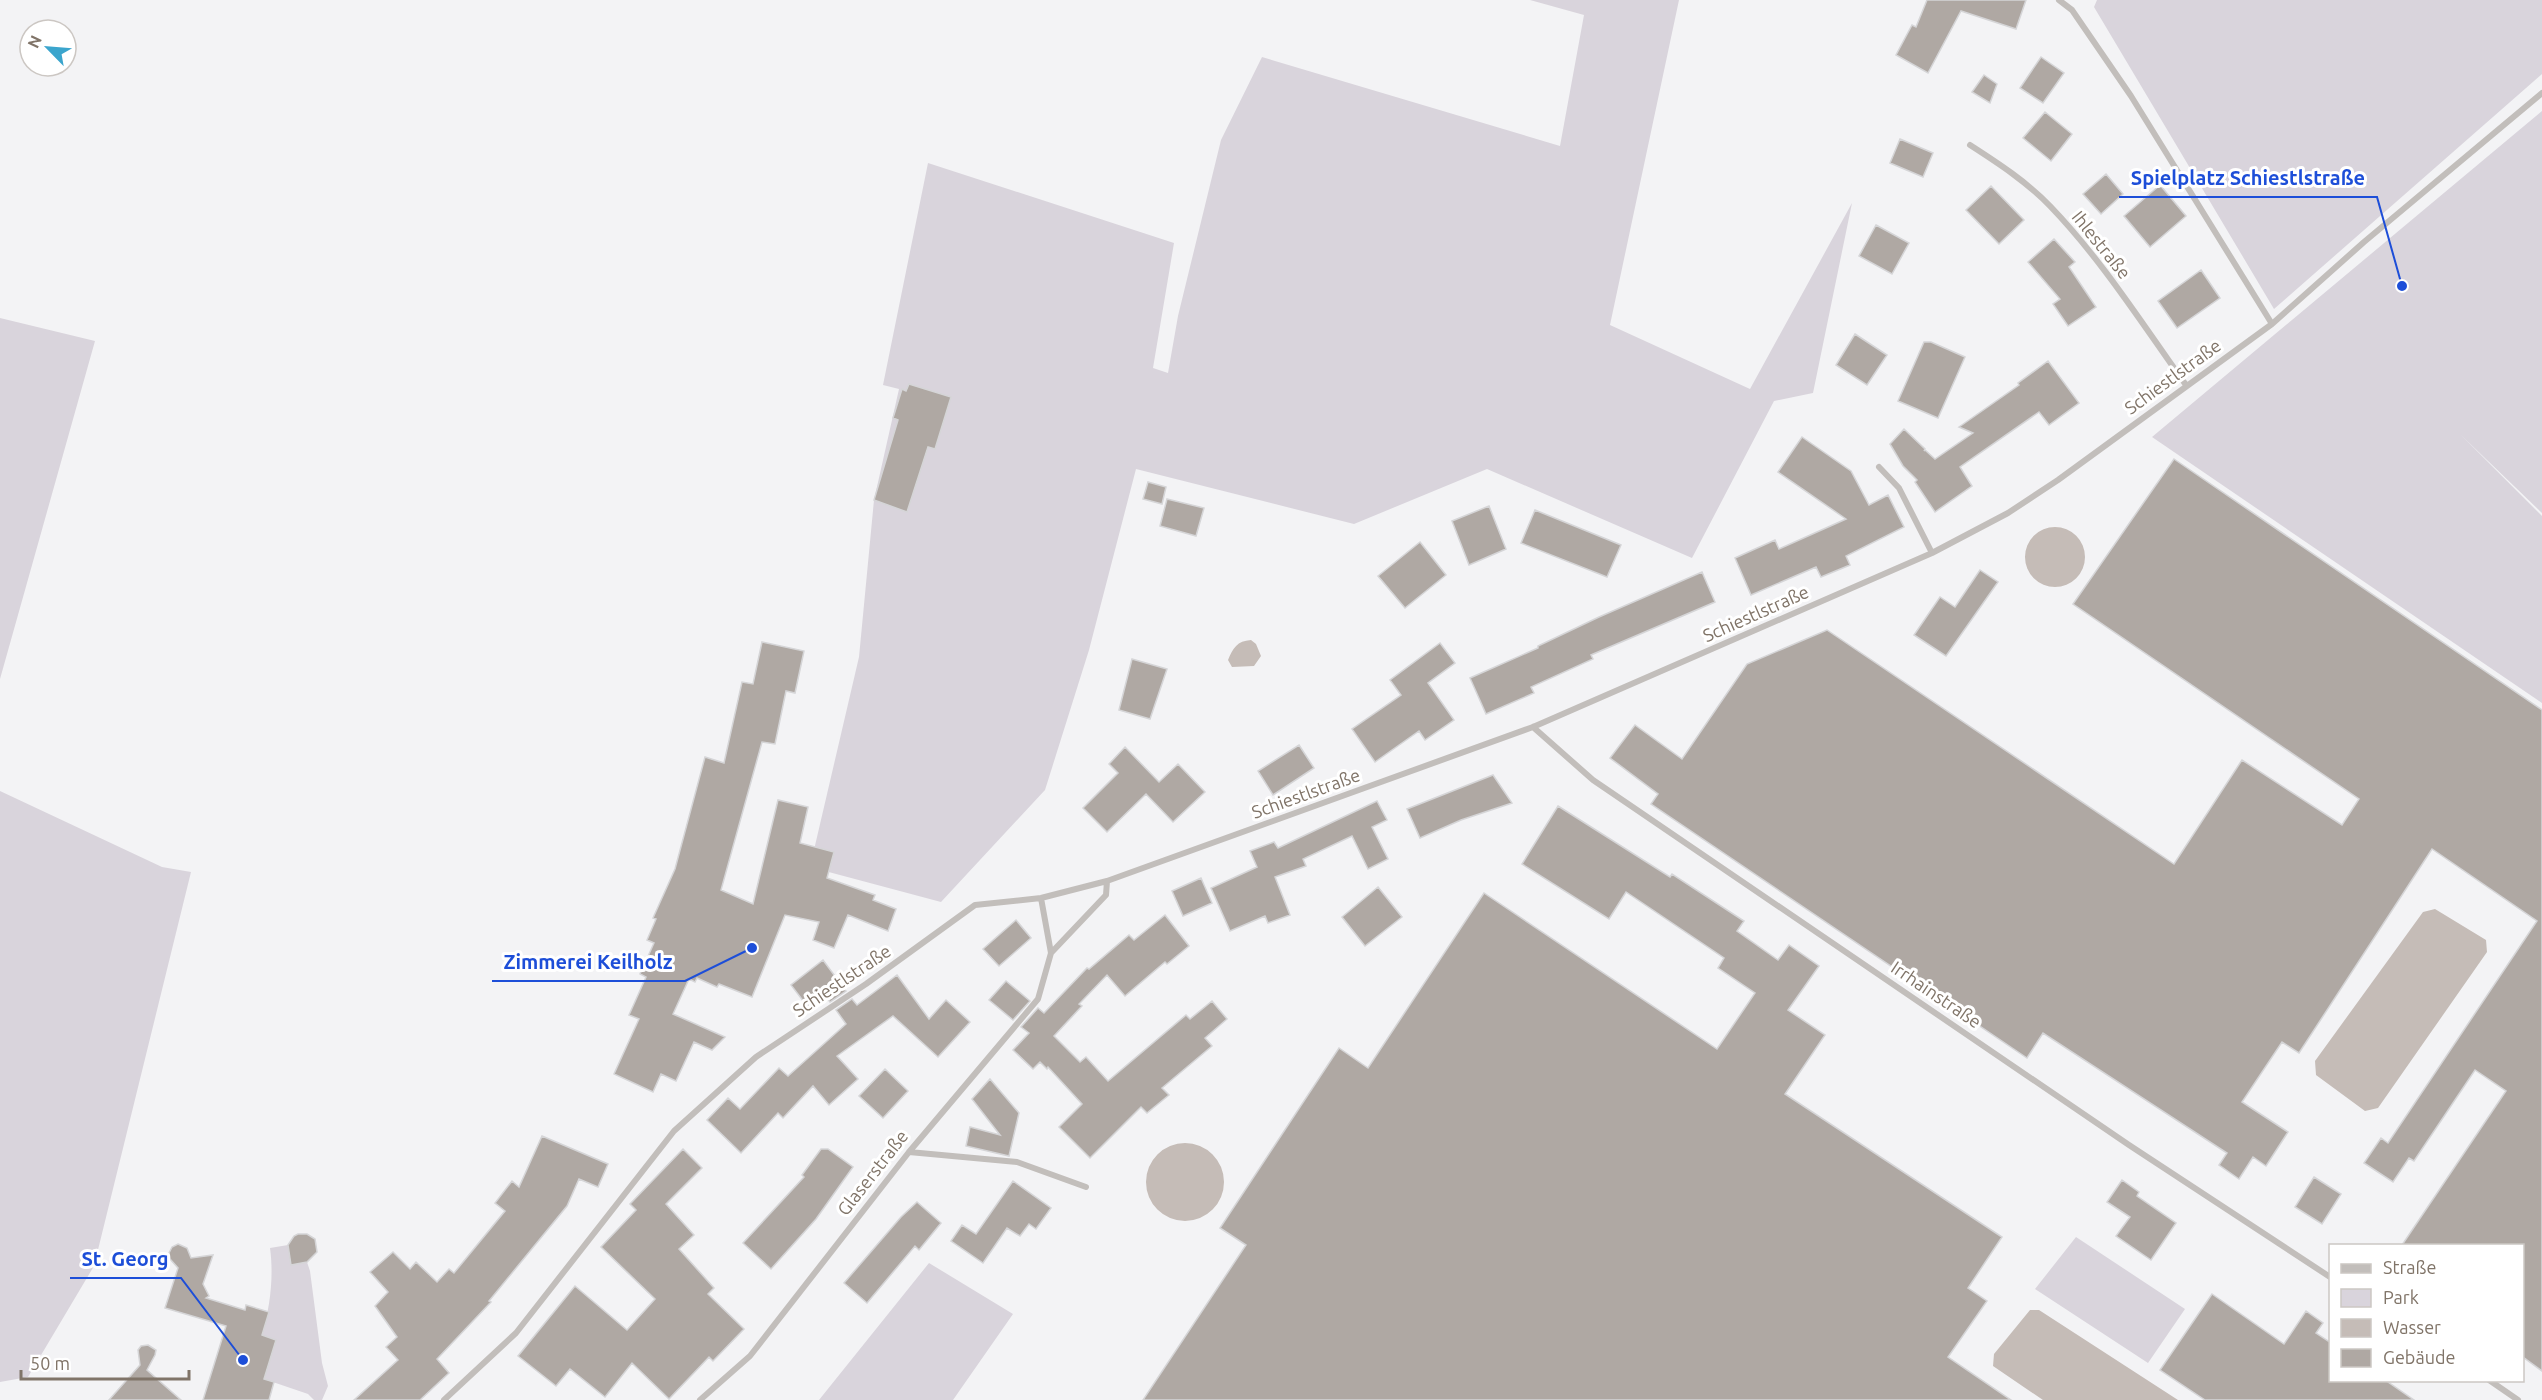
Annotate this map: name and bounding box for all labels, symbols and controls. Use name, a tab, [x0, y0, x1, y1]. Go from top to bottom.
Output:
north arrow	[18, 18, 78, 78]
text: N	[24, 32, 45, 51]
callout: Spielplatz Schiestlstraße	[2119, 159, 2377, 197]
text: Spielplatz Schiestlstraße	[2131, 166, 2365, 189]
street label: Ihlestraße	[2068, 206, 2135, 282]
street label: Schiestlstraße	[2121, 335, 2224, 418]
street label: Schiestlstraße	[1700, 581, 1812, 645]
street label: Schiestlstraße	[1249, 764, 1363, 822]
street label: Schiestlstraße	[789, 940, 894, 1020]
callout: Zimmerei Keilholz	[492, 943, 685, 981]
text: Zimmerei Keilholz	[503, 950, 673, 973]
street label: Irrhainstraße	[1888, 957, 1985, 1032]
street label: Glaserstraße	[833, 1126, 912, 1219]
callout: St. Georg	[70, 1240, 181, 1278]
legend	[2329, 1244, 2524, 1382]
text: St. Georg	[81, 1247, 169, 1270]
text: Straße	[2383, 1257, 2436, 1277]
text: Park	[2383, 1287, 2419, 1307]
text: Wasser	[2383, 1317, 2441, 1337]
scale bar	[21, 1343, 189, 1381]
text: Gebäude	[2383, 1347, 2455, 1367]
text: 50 m	[30, 1353, 70, 1373]

